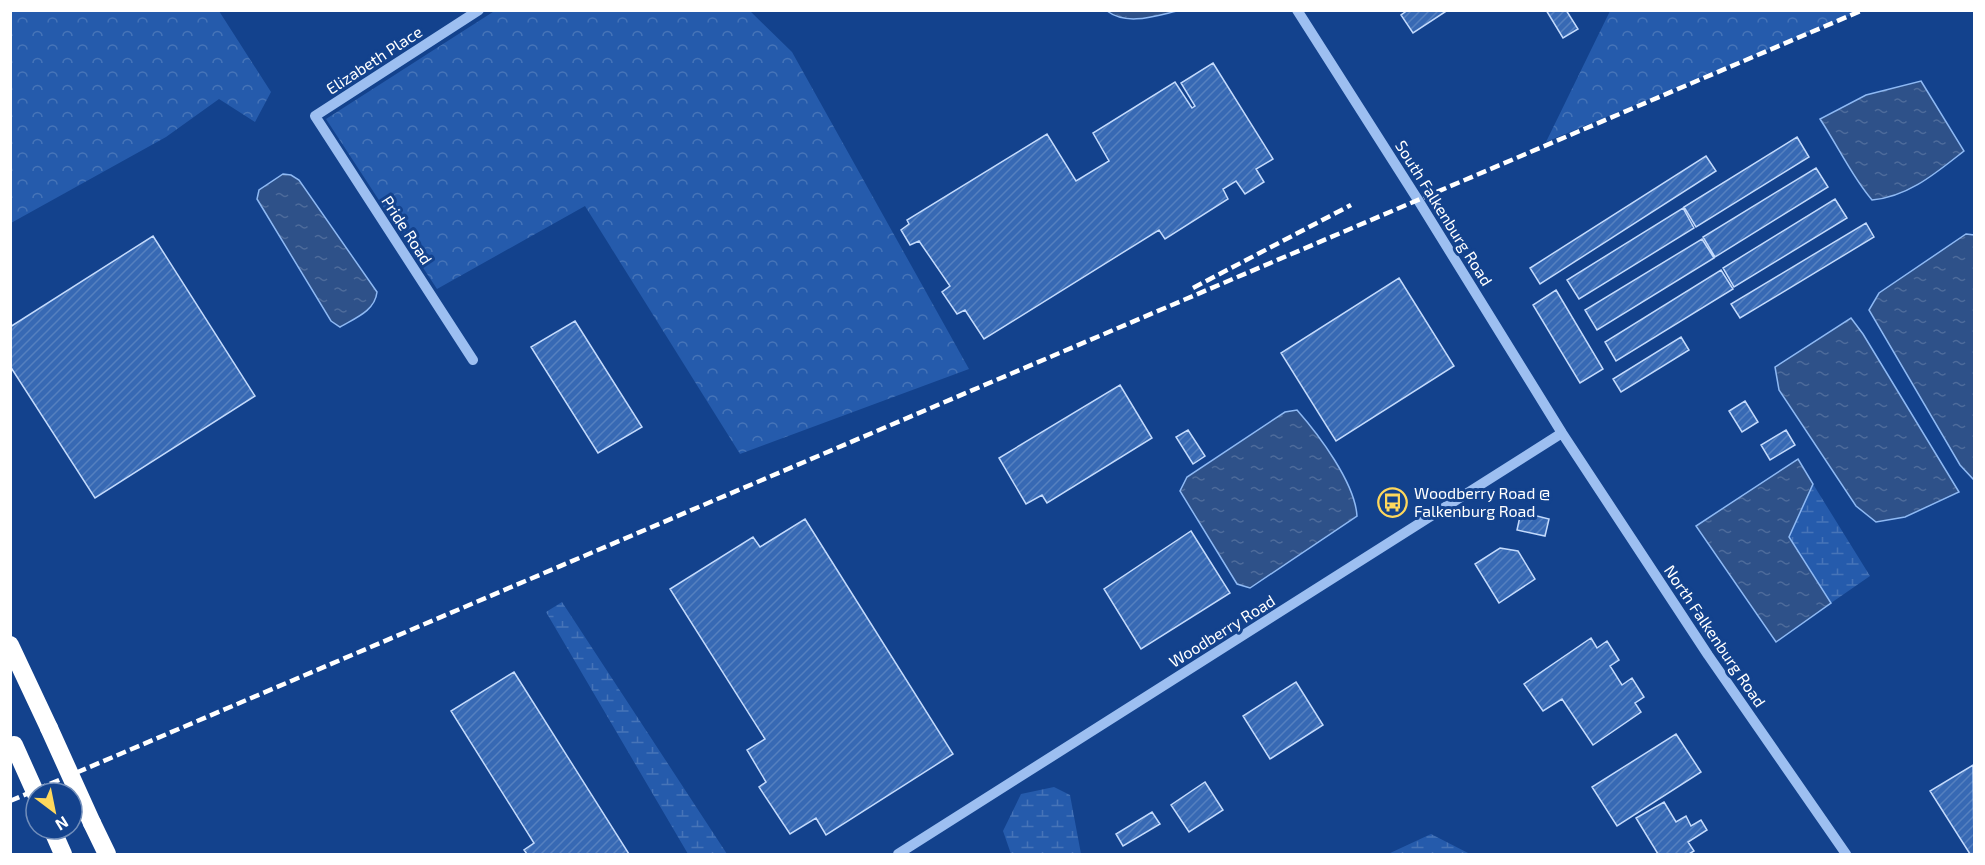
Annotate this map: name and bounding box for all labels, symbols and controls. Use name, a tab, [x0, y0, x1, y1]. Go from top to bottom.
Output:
street label: Elizabeth Place	[322, 22, 425, 98]
street label: South Falkenburg Road	[1392, 137, 1497, 289]
street label: Pride Road	[378, 192, 437, 268]
place label: Woodberry Road @ Falkenburg Road	[1414, 483, 1550, 520]
bus stop icon: Woodberry Road @ Falkenburg Road	[1377, 486, 1409, 518]
street label: North Falkenburg Road	[1661, 561, 1770, 710]
street label: Woodberry Road	[1165, 590, 1278, 671]
north arrow	[24, 781, 84, 841]
text: N	[52, 813, 72, 835]

